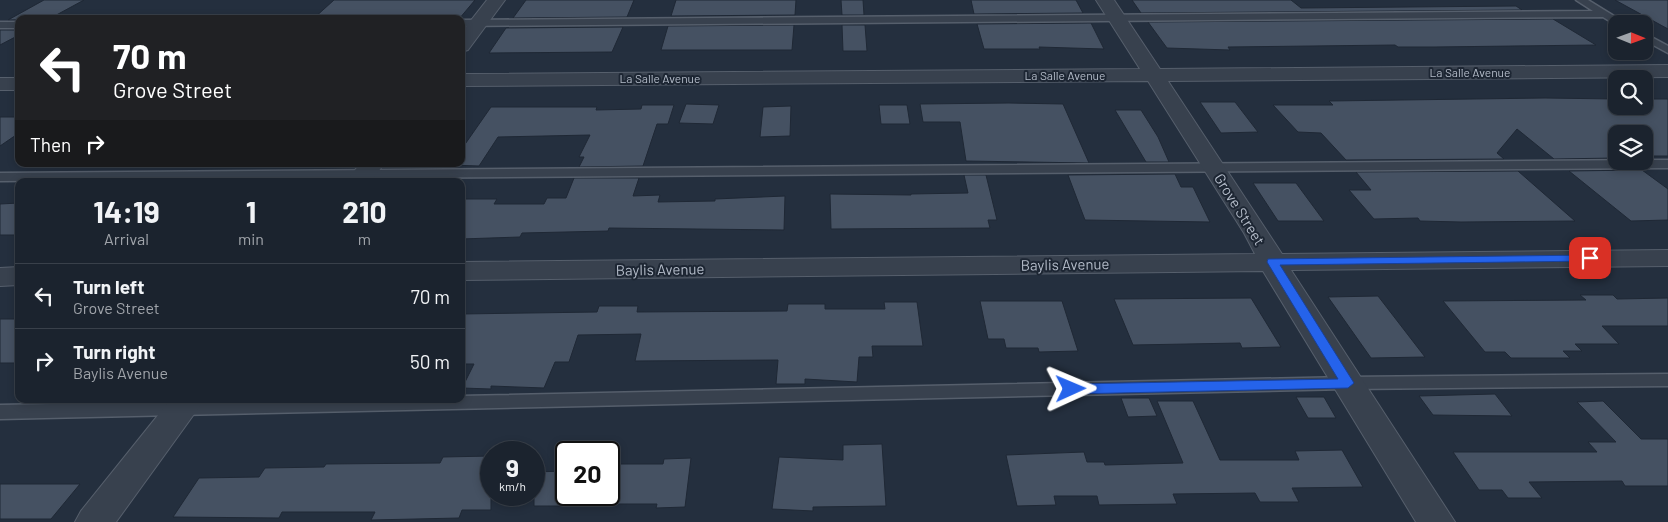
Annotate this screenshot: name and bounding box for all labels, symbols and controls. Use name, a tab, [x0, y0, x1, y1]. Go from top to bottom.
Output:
north arrow	[1608, 15, 1652, 60]
map controls	[1608, 15, 1653, 170]
text: 70 m	[113, 34, 187, 76]
icon: left	[30, 35, 95, 100]
street label: La Salle Avenue	[1430, 65, 1510, 79]
street label: La Salle Avenue	[1025, 68, 1105, 82]
button: search	[1608, 70, 1653, 115]
street label: La Salle Avenue	[620, 71, 700, 85]
text: Grove Street	[113, 76, 232, 102]
button: layers	[1608, 125, 1653, 170]
icon: right	[81, 130, 109, 158]
text: Then	[30, 133, 71, 156]
street label: Grove Street	[1211, 170, 1269, 248]
text: 14:19	[93, 193, 160, 229]
text: 1	[246, 193, 256, 229]
text: 210	[342, 193, 387, 229]
text: Arrival	[104, 229, 149, 248]
text: min	[238, 229, 264, 248]
text: m	[358, 229, 371, 248]
pin	[1569, 237, 1611, 279]
icon: arrive	[1576, 244, 1604, 272]
street label: Baylis Avenue	[1020, 254, 1110, 274]
street label: Baylis Avenue	[615, 259, 705, 279]
text: Turn left	[73, 275, 144, 298]
icon: left	[30, 282, 58, 310]
text: 70 m	[411, 285, 450, 308]
text: Grove Street	[73, 298, 160, 317]
text: Turn right	[73, 340, 155, 363]
icon: right	[30, 347, 58, 375]
text: 50 m	[410, 350, 450, 373]
position arrow	[1044, 362, 1096, 414]
text: Baylis Avenue	[73, 363, 168, 382]
speed limit sign: 20	[555, 441, 620, 506]
text: 9	[506, 452, 519, 482]
text: km/h	[499, 479, 526, 493]

